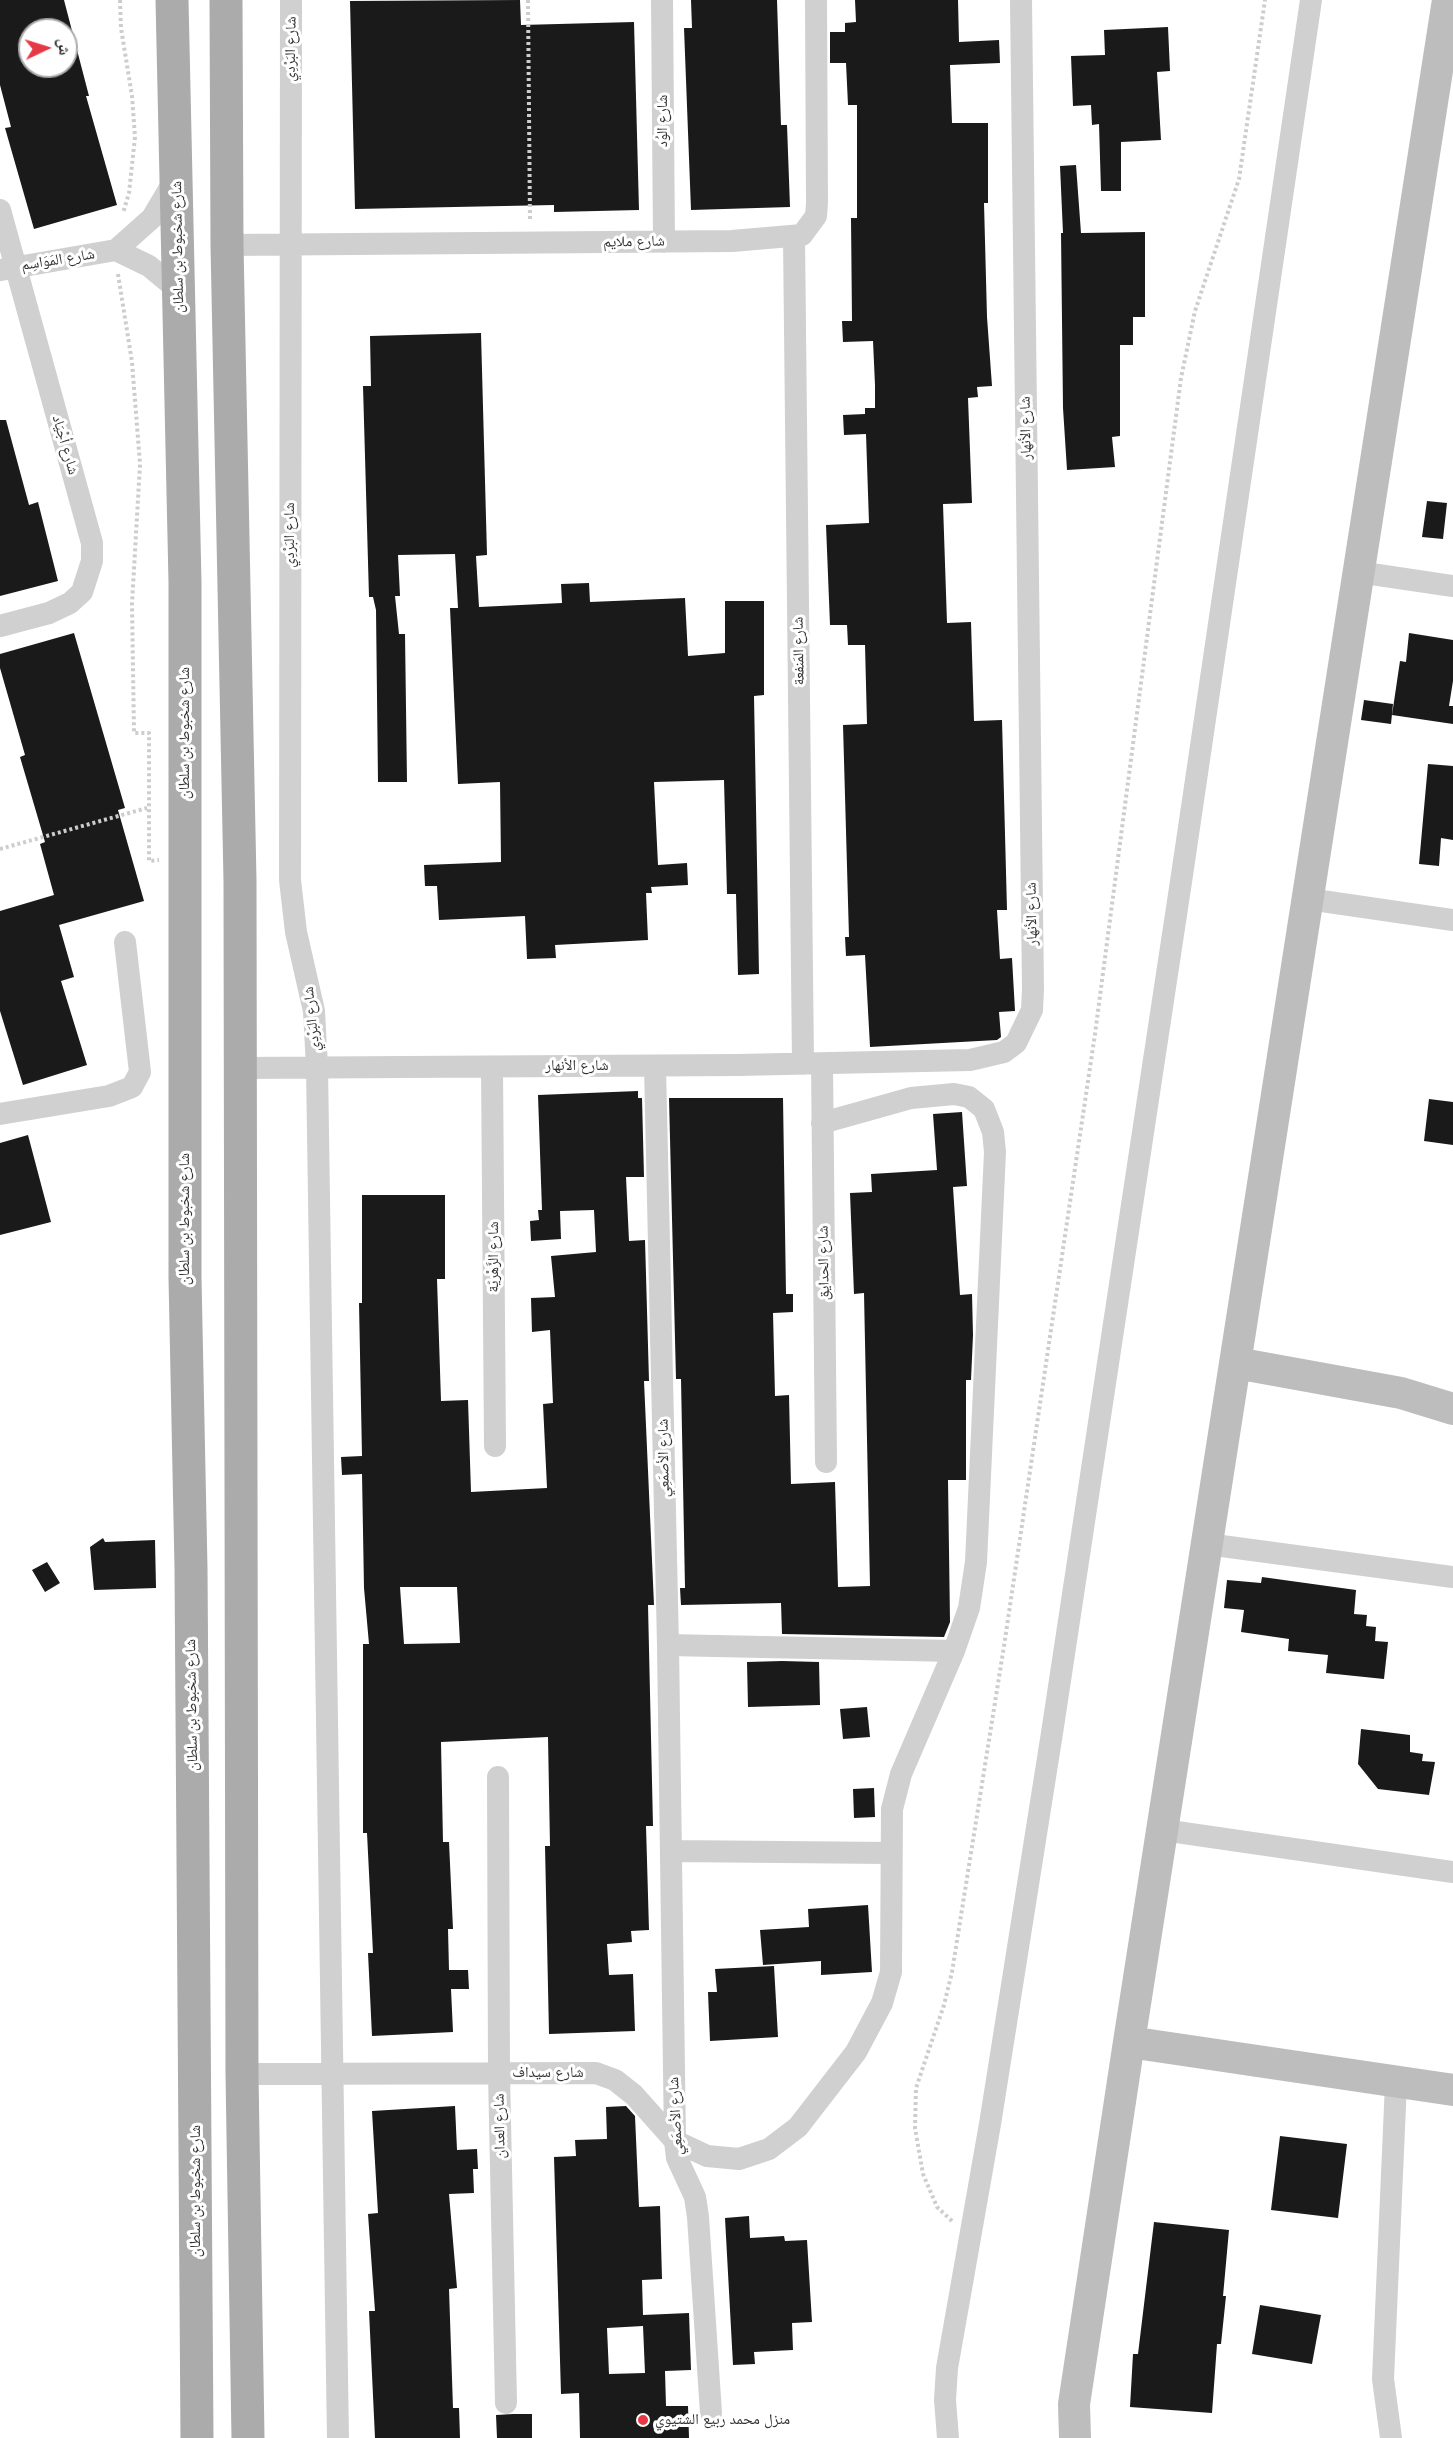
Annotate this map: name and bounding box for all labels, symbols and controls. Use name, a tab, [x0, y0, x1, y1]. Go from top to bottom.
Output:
street label: شارع البَرْدِي	[281, 16, 301, 82]
north arrow	[18, 18, 78, 78]
text: ش	[55, 38, 74, 56]
street label: شارع الوُد	[654, 95, 672, 147]
street label: شارع شخبوط بن سلطان	[168, 181, 188, 313]
street label: شارع ملايم	[603, 232, 665, 252]
street label: شارع المَوَاسِم	[20, 245, 96, 275]
street label: شارع الأنهار	[1016, 396, 1036, 460]
street label: شارع أجْيَاد	[48, 413, 82, 477]
street label: شارع البَرْدِي	[281, 502, 299, 568]
street label: شارع المَنفعة	[789, 616, 809, 686]
street label: شارع شخبوط بن سلطان	[176, 667, 194, 799]
street label: شارع الأنهار	[1022, 882, 1042, 946]
street label: شارع البَرْدِي	[300, 986, 324, 1052]
street label: شارع الأنهار	[545, 1057, 609, 1075]
street label: شارع شخبوط بن سلطان	[176, 1153, 194, 1285]
street label: شارع الزَّهْريّة	[485, 1221, 503, 1293]
street label: شارع الحدايق	[814, 1225, 834, 1301]
street label: شارع الأصمَعِي	[654, 1419, 674, 1497]
street label: شارع شخبوط بن سلطان	[182, 1639, 202, 1771]
street label: شارع سيداف	[512, 2064, 584, 2082]
street label: شارع الأصمَعِي	[665, 2076, 687, 2156]
street label: شارع العدان	[490, 2093, 510, 2159]
street label: شارع شخبوط بن سلطان	[187, 2125, 205, 2257]
place label: منزل محمد ربيع الشتيوي	[655, 2411, 790, 2429]
marker: منزل محمد ربيع الشتيوي	[636, 2413, 650, 2427]

